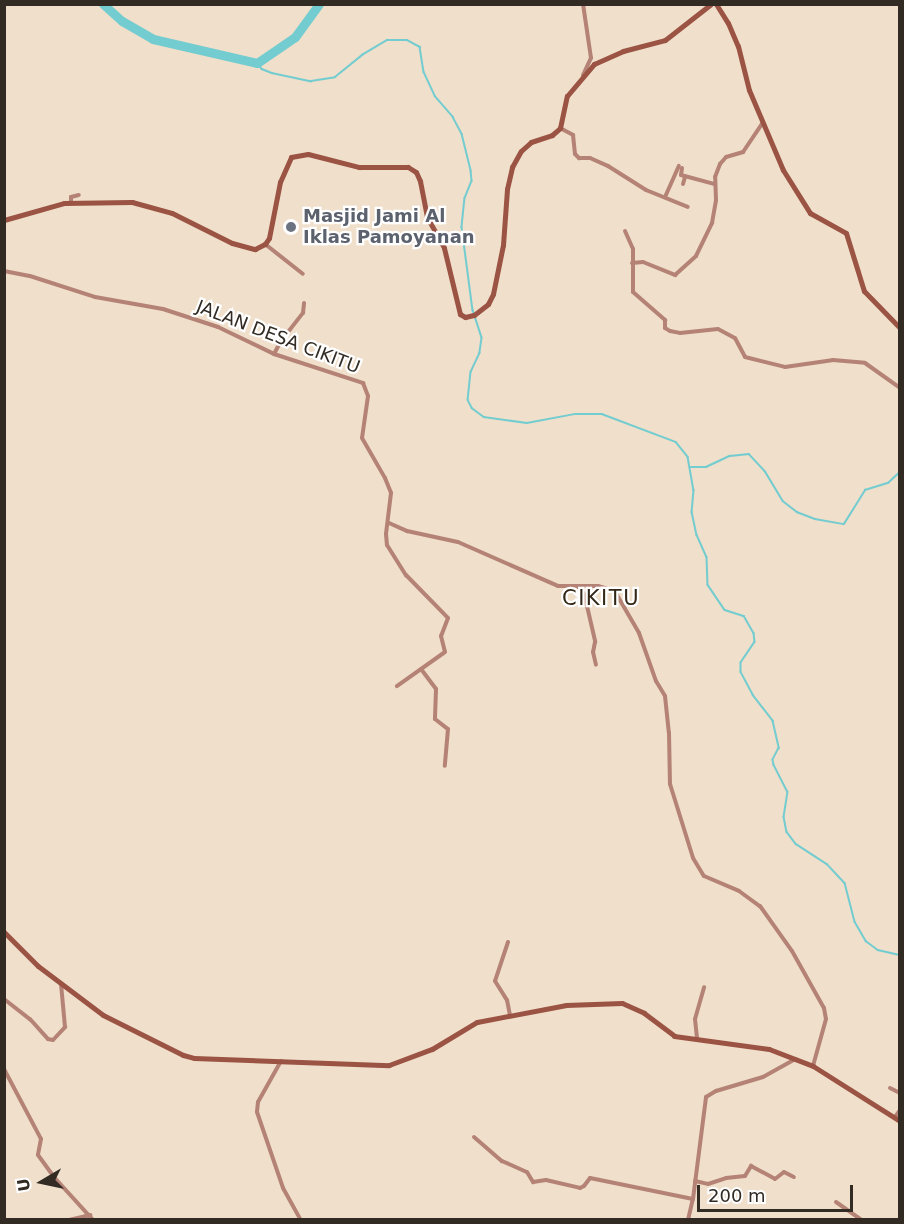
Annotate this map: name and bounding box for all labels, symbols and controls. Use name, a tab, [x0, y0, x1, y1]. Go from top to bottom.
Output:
place label: Masjid Jami Al Iklas Pamoyanan	[303, 206, 475, 248]
marker: Masjid Jami Al Iklas Pamoyanan	[284, 220, 298, 234]
street label: JALAN DESA CIKITU	[193, 296, 363, 378]
district label: CIKITU	[562, 585, 640, 611]
north arrow	[12, 1152, 72, 1212]
scale bar	[700, 1173, 856, 1211]
text: U	[13, 1177, 34, 1193]
text: 200 m	[708, 1185, 766, 1206]

